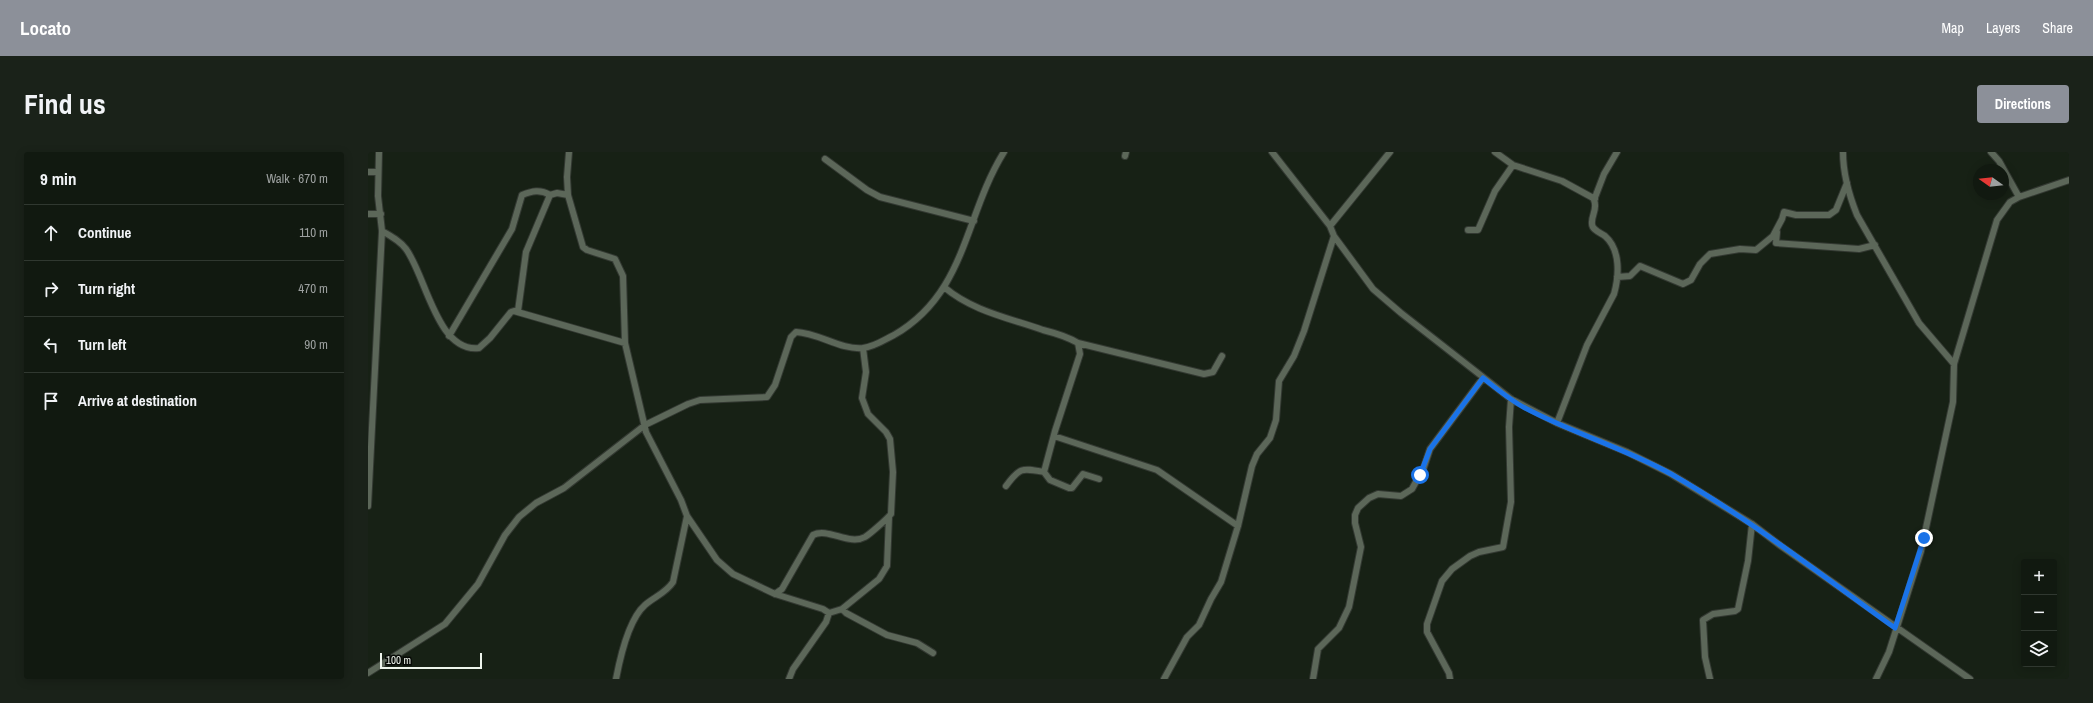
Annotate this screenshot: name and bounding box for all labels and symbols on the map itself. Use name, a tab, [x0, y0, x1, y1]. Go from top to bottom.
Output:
north arrow	[1973, 164, 2009, 200]
route start	[1411, 466, 1429, 484]
route end	[1915, 529, 1933, 547]
scale bar	[380, 651, 482, 670]

